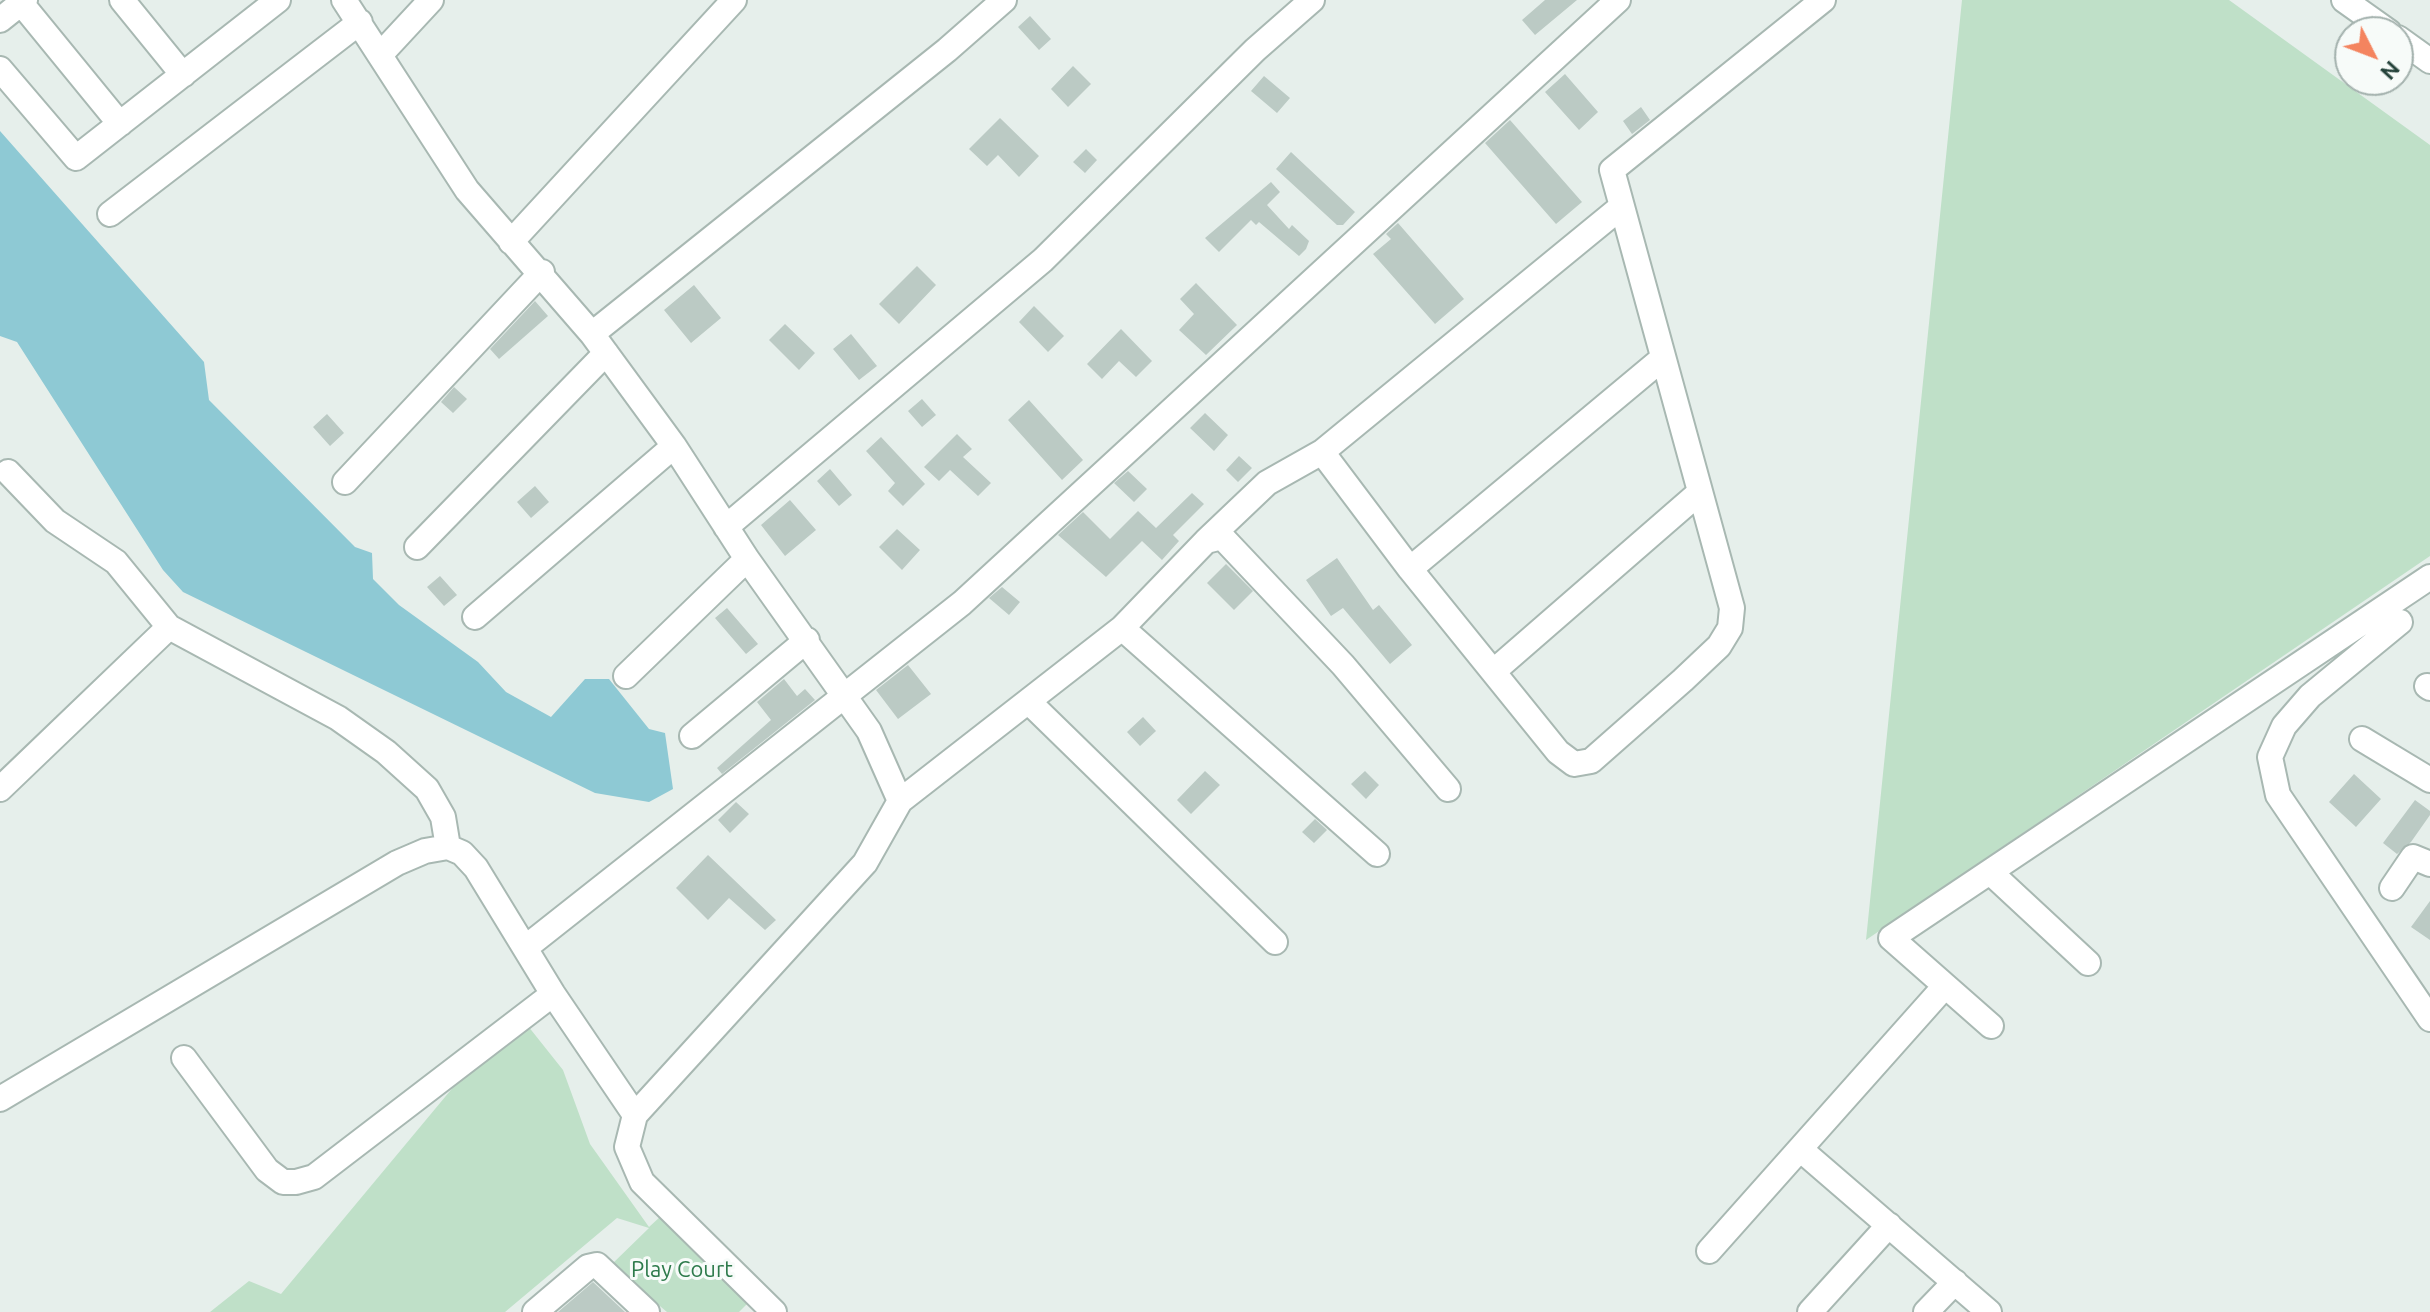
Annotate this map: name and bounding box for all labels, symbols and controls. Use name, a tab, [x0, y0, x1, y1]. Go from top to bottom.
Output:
north arrow	[2334, 16, 2414, 96]
text: N	[2376, 57, 2406, 86]
park label: Play Court	[631, 1257, 733, 1283]

